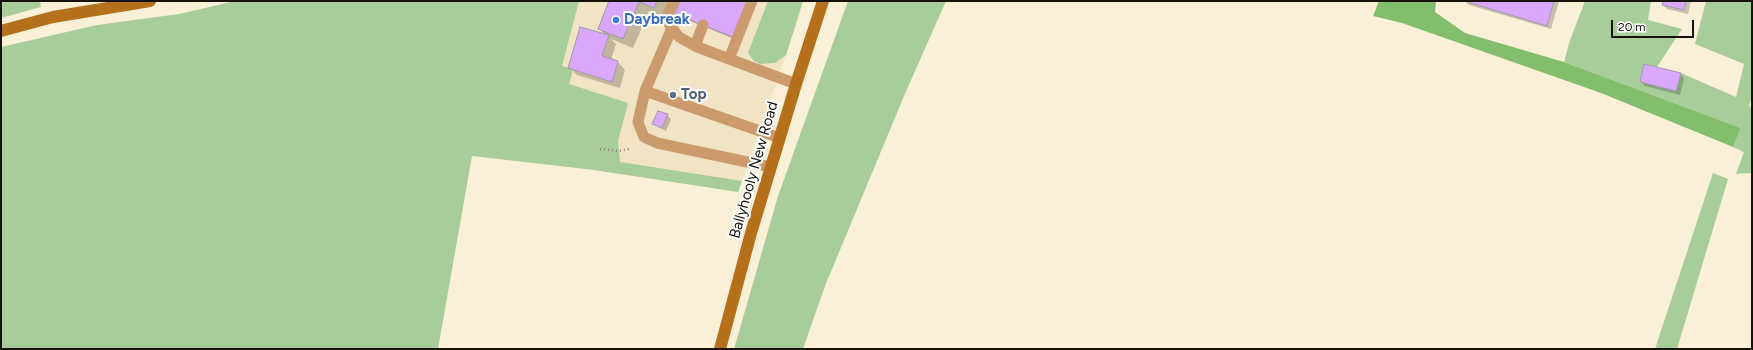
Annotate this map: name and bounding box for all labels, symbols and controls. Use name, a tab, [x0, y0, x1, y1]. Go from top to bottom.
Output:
place label: Daybreak	[624, 11, 690, 29]
scale bar	[1613, 12, 1696, 38]
marker: Daybreak	[611, 15, 621, 25]
text: 20 m	[1618, 20, 1646, 34]
place label: Top	[681, 86, 706, 104]
marker: Top	[668, 90, 678, 100]
street label: Ballyhooly New Road	[726, 99, 782, 241]

